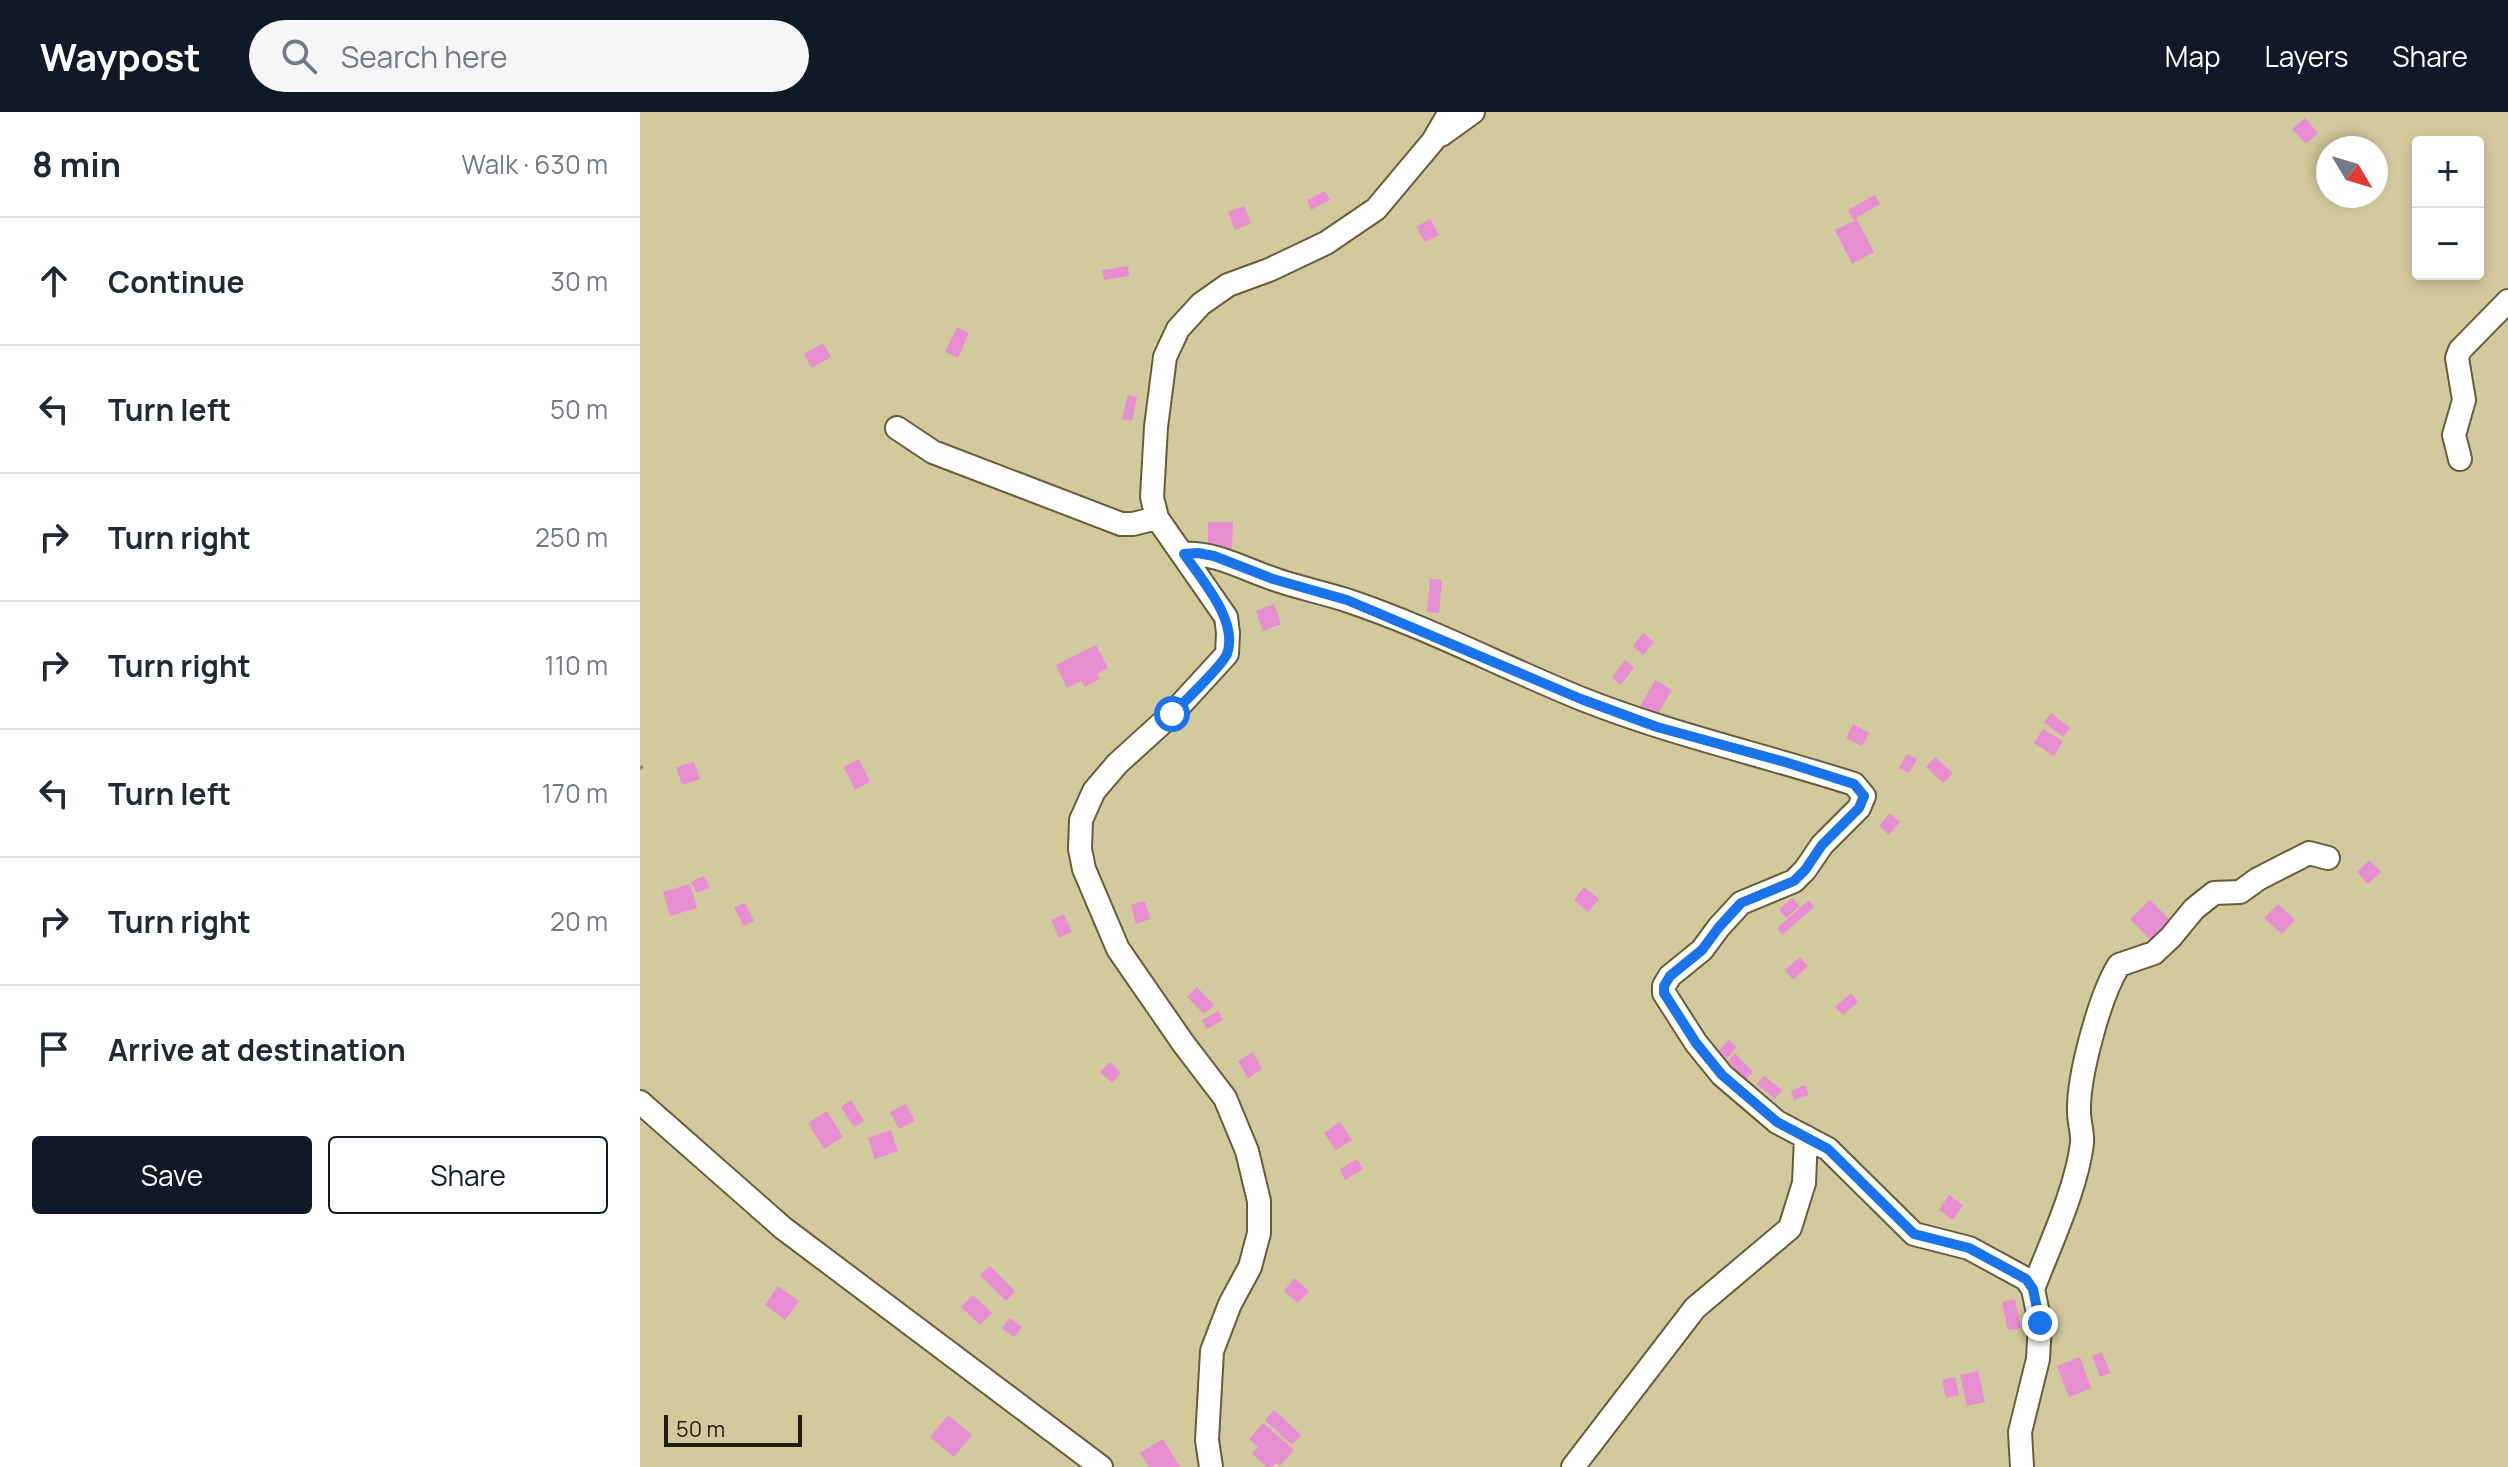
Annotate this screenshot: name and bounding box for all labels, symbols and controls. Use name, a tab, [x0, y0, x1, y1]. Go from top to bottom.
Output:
search box	[249, 20, 809, 92]
text: Waypost	[40, 30, 201, 82]
icon: search	[277, 34, 321, 78]
text: Search here	[341, 36, 508, 77]
text: Map	[2165, 37, 2221, 75]
text: Layers	[2265, 37, 2348, 75]
text: Share	[2392, 37, 2468, 75]
north arrow	[2316, 136, 2388, 208]
map controls	[2412, 136, 2484, 280]
button: +	[2412, 136, 2484, 208]
text: 8 min	[32, 141, 121, 187]
text: Walk · 630 m	[462, 146, 608, 182]
button: −	[2412, 208, 2484, 280]
icon: ahead	[32, 259, 76, 303]
text: Continue	[108, 261, 244, 302]
text: 30 m	[551, 263, 608, 299]
icon: left	[32, 387, 76, 431]
text: Turn left	[108, 389, 231, 430]
text: 50 m	[550, 391, 608, 427]
icon: right	[32, 515, 76, 559]
text: Turn right	[108, 517, 251, 558]
text: 250 m	[535, 519, 608, 555]
icon: right	[32, 643, 76, 687]
text: Turn right	[108, 645, 251, 686]
text: 110 m	[545, 647, 608, 683]
route start	[1154, 696, 1190, 732]
icon: left	[32, 771, 76, 815]
text: Turn left	[108, 773, 231, 814]
text: 170 m	[542, 775, 608, 811]
icon: right	[32, 899, 76, 943]
text: Turn right	[108, 901, 251, 942]
text: 20 m	[550, 903, 608, 939]
icon: arrive	[32, 1027, 76, 1071]
text: Arrive at destination	[108, 1029, 406, 1070]
button: Save	[32, 1136, 312, 1214]
button: Share	[328, 1136, 608, 1214]
route end	[2022, 1305, 2058, 1341]
scale bar	[664, 1411, 802, 1447]
text: 50 m	[676, 1414, 725, 1444]

